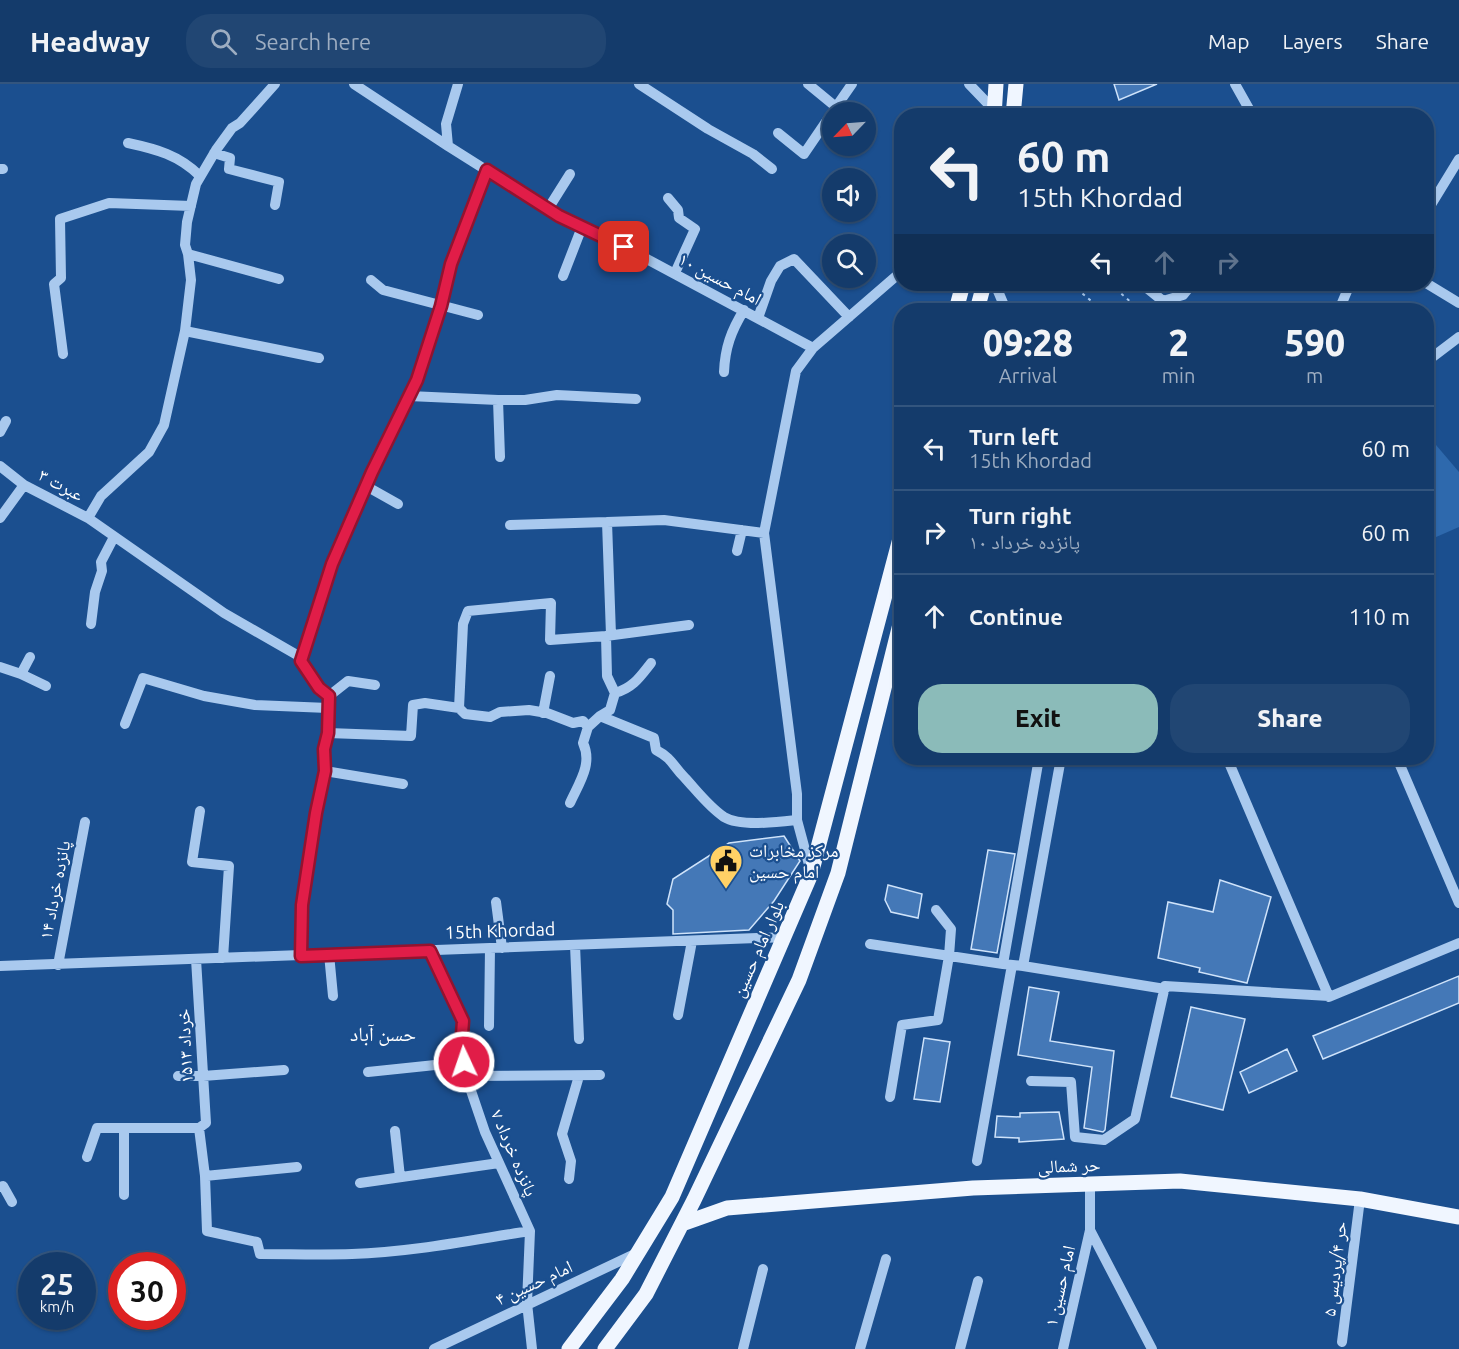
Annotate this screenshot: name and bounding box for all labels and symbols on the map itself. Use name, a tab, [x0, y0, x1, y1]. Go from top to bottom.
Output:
north arrow	[822, 102, 876, 156]
pin	[598, 221, 649, 272]
street label: امام حسین ۱۰	[674, 248, 765, 311]
street label: عبرت ۳	[35, 464, 87, 506]
street label: پانزده خرداد ۱۴	[35, 839, 75, 941]
place label: مرکز مخابرات امام حسین	[749, 840, 839, 884]
public building icon: مرکز مخابرات امام حسین	[708, 843, 744, 890]
street label: بلوار امام حسین	[727, 897, 790, 1001]
street label: 15th Khordad	[444, 918, 556, 942]
street label: ۱۵خرداد ۱۳	[172, 1008, 197, 1084]
district label: حسن آباد	[350, 1022, 416, 1046]
position arrow	[432, 1030, 496, 1094]
street label: پانزده خرداد ۷	[486, 1106, 542, 1200]
street label: حر شمالی	[1037, 1154, 1101, 1178]
street label: حر ۴/پردیس ۵	[1318, 1220, 1352, 1318]
street label: امام حسین ۱	[1040, 1243, 1081, 1329]
speed limit sign: 30	[108, 1252, 186, 1330]
street label: امام حسین ۴	[492, 1256, 576, 1311]

